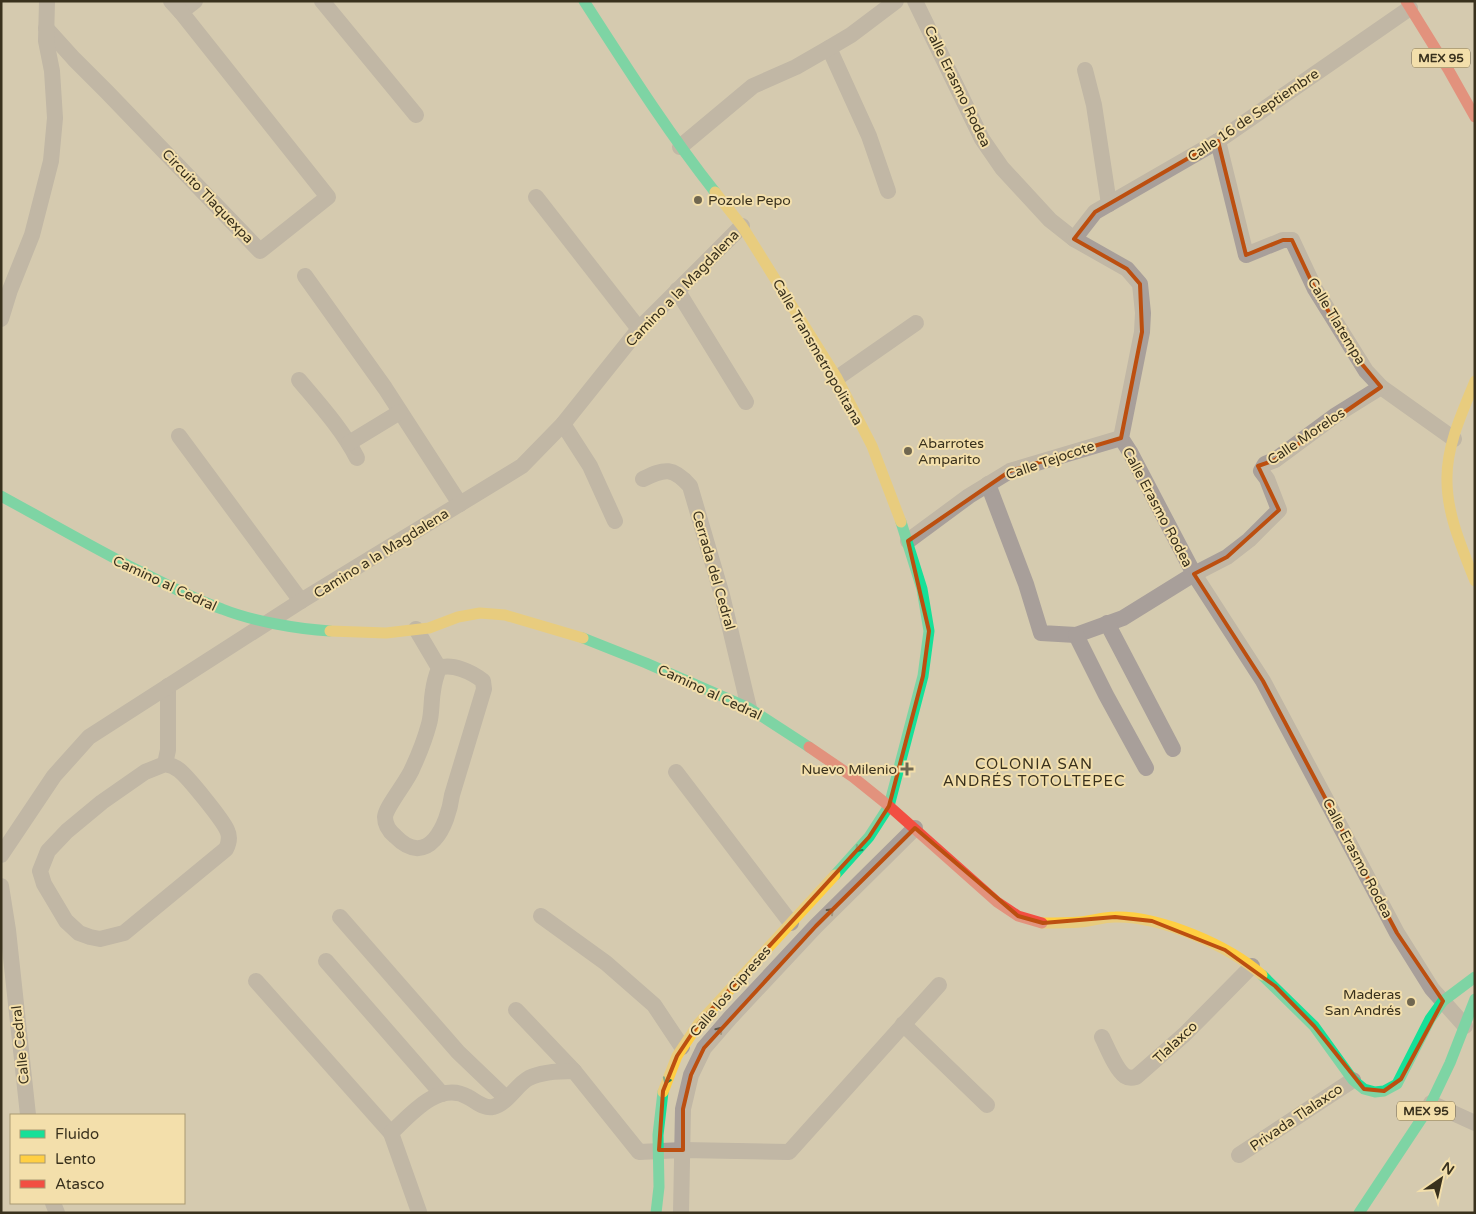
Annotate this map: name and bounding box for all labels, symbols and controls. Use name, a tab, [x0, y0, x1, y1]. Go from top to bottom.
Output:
street label: Calle Erasmo Rodea	[921, 23, 994, 150]
road number: MEX 95	[1412, 48, 1470, 68]
street label: Calle 16 de Septiembre	[1184, 65, 1322, 166]
street label: Circuito Tlaquexpa	[158, 146, 257, 247]
place label: Pozole Pepo	[708, 192, 791, 209]
marker: Pozole Pepo	[692, 194, 704, 206]
street label: Camino a la Magdalena	[622, 226, 743, 350]
street label: Calle Tlatempa	[1304, 275, 1369, 368]
street label: Calle Transmetropolitana	[769, 276, 866, 428]
street label: Calle Morelos	[1264, 404, 1348, 469]
place label: Abarrotes Amparito	[918, 435, 984, 468]
street label: Calle Tejocote	[1004, 437, 1097, 484]
marker: Abarrotes Amparito	[902, 445, 914, 457]
street label: Calle Erasmo Rodea	[1119, 445, 1196, 570]
street label: Camino a la Magdalena	[311, 505, 452, 602]
street label: Cerrada del Cedral	[688, 509, 739, 632]
street label: Camino al Cedral	[110, 552, 219, 615]
street label: Camino al Cedral	[655, 661, 764, 724]
district label: COLONIA SAN ANDRÉS TOTOLTEPEC	[943, 755, 1125, 790]
place label: Nuevo Milenio	[801, 761, 897, 778]
marker: Nuevo Milenio	[901, 763, 913, 775]
street label: Calle Erasmo Rodea	[1319, 796, 1396, 921]
one-way arrow	[855, 839, 867, 852]
one-way arrow	[821, 908, 834, 920]
street label: Calle los Cipreses	[686, 942, 775, 1040]
place label: Maderas San Andrés	[1325, 986, 1401, 1019]
marker: Maderas San Andrés	[1405, 996, 1417, 1008]
street label: Calle Cedral	[8, 1005, 33, 1085]
street label: Tlalaxco	[1150, 1018, 1201, 1067]
one-way arrow	[711, 1027, 722, 1040]
one-way arrow	[663, 1069, 673, 1084]
street label: Privada Tlalaxco	[1247, 1080, 1346, 1155]
road number: MEX 95	[1397, 1102, 1455, 1120]
legend	[10, 1114, 185, 1204]
text: Fluido	[55, 1125, 99, 1143]
text: Lento	[55, 1150, 96, 1168]
north arrow	[1416, 1154, 1466, 1204]
text: N	[1439, 1158, 1457, 1179]
text: Atasco	[55, 1175, 104, 1193]

